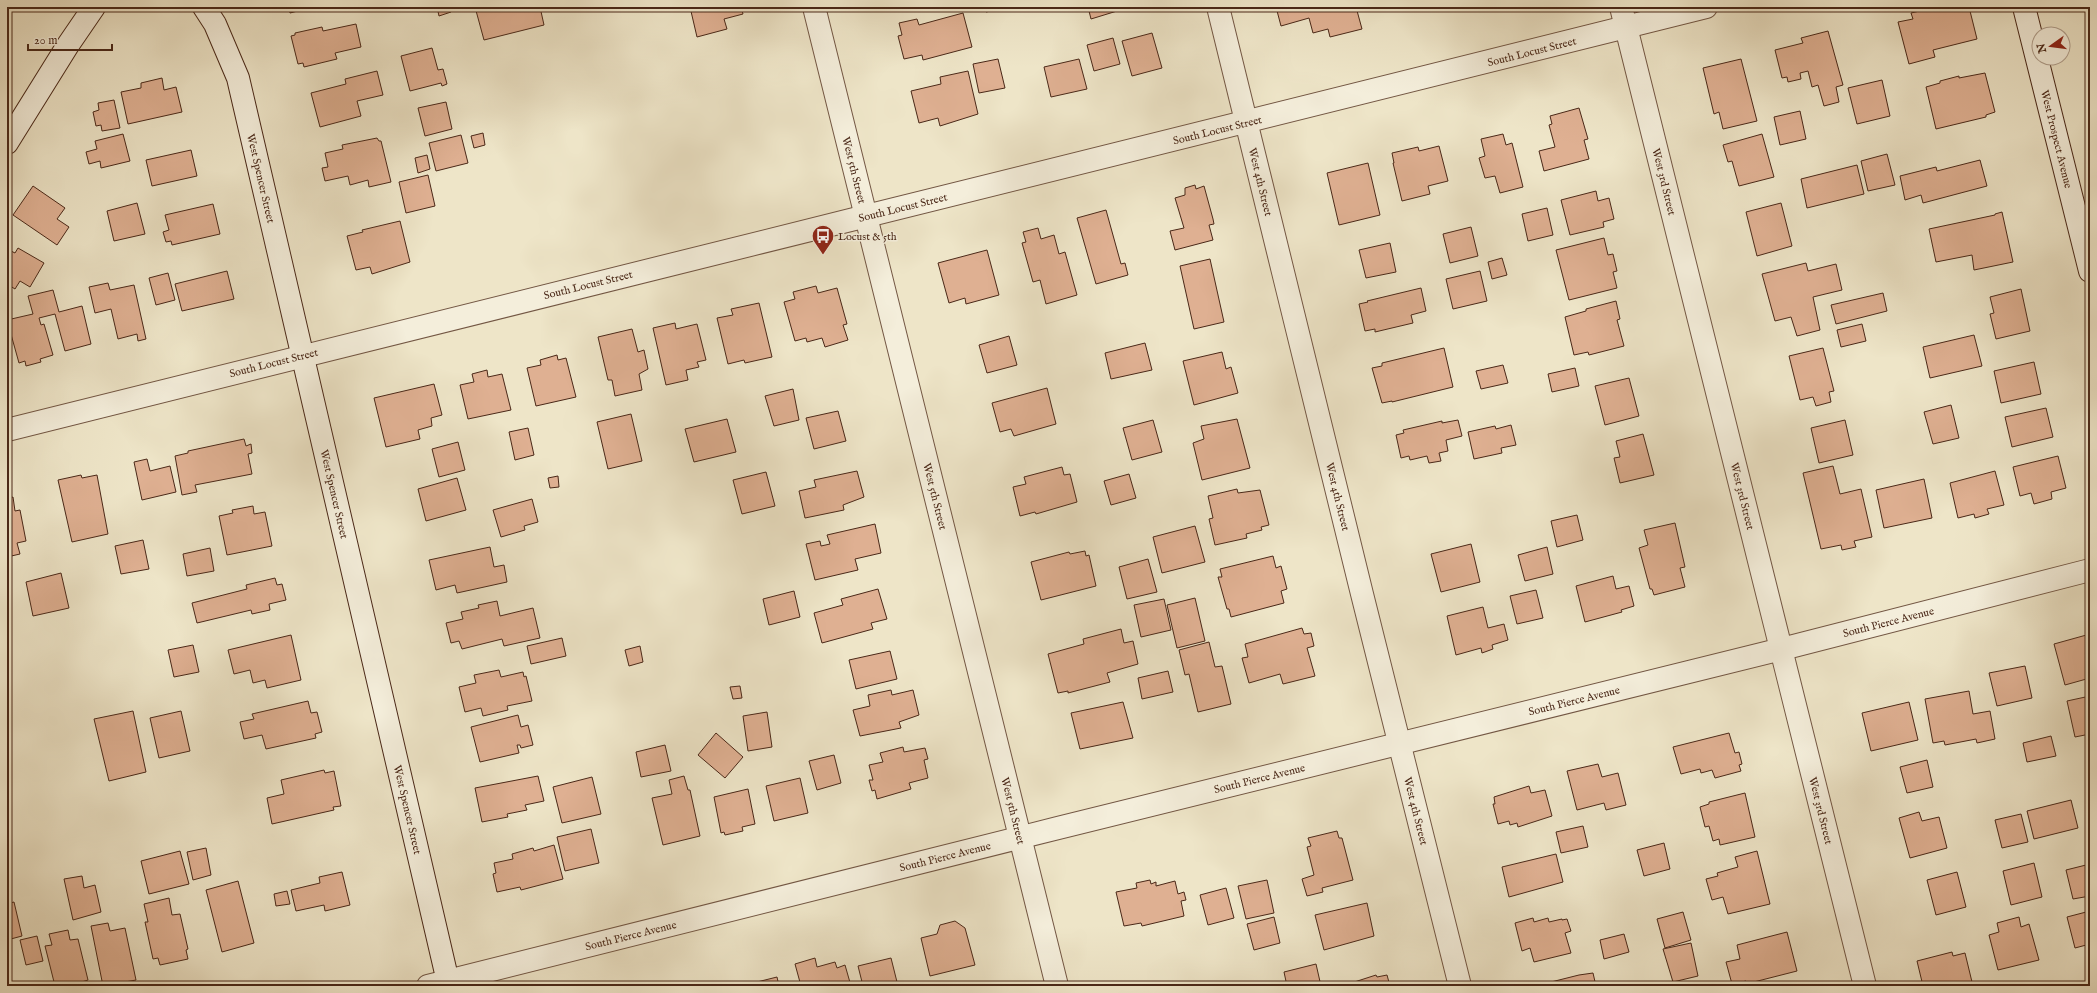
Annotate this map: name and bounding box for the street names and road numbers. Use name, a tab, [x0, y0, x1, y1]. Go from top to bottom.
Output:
street label: South Locust Street	[1486, 34, 1578, 70]
street label: West Prospect Avenue	[2037, 89, 2075, 190]
street label: South Locust Street	[1172, 113, 1264, 148]
street label: West Spencer Street	[243, 133, 278, 225]
street label: West 5th Street	[838, 135, 869, 205]
street label: West 4th Street	[1245, 146, 1275, 218]
street label: West 3rd Street	[1648, 147, 1679, 217]
street label: South Locust Street	[857, 190, 949, 226]
street label: South Locust Street	[542, 268, 634, 303]
street label: South Locust Street	[228, 346, 320, 381]
street label: West Spencer Street	[317, 448, 351, 540]
street label: West 5th Street	[919, 461, 950, 532]
street label: West 4th Street	[1322, 461, 1352, 533]
street label: West 3rd Street	[1727, 461, 1757, 532]
street label: South Pierce Avenue	[1841, 604, 1936, 641]
street label: South Pierce Avenue	[1527, 683, 1621, 719]
street label: South Pierce Avenue	[1213, 761, 1307, 797]
street label: West Spencer Street	[390, 764, 424, 856]
street label: West 5th Street	[997, 776, 1028, 846]
street label: West 4th Street	[1400, 776, 1431, 847]
street label: West 3rd Street	[1805, 776, 1835, 846]
street label: South Pierce Avenue	[898, 839, 992, 875]
street label: South Pierce Avenue	[584, 918, 678, 954]

